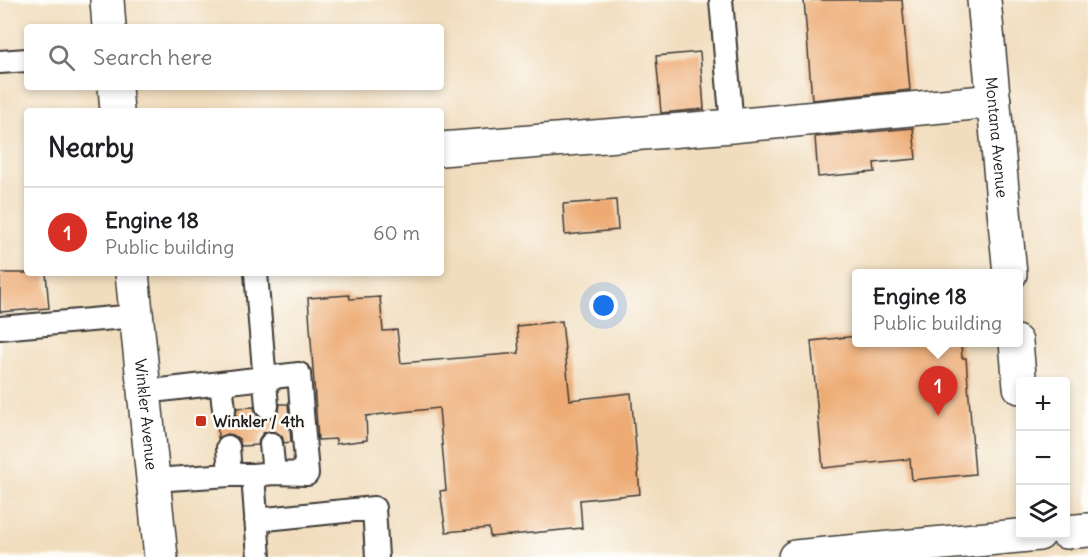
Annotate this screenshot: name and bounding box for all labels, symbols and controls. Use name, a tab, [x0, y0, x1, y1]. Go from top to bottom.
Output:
search box	[24, 24, 444, 90]
icon: search	[45, 41, 78, 74]
text: Search here	[93, 43, 212, 71]
street label: Montana Avenue	[981, 76, 1013, 199]
text: Nearby	[48, 131, 134, 164]
text: Engine 18	[105, 206, 199, 234]
text: 1	[64, 220, 71, 245]
text: 60 m	[373, 220, 420, 245]
text: Public building	[105, 234, 234, 259]
popup	[852, 269, 1023, 347]
text: Engine 18	[873, 282, 967, 310]
your location	[589, 291, 618, 320]
text: Public building	[873, 310, 1002, 335]
street label: Winkler Avenue	[131, 358, 162, 471]
pin: 1	[918, 366, 958, 416]
map controls	[1016, 377, 1070, 539]
button: +	[1016, 377, 1070, 431]
place label: Winkler / 4th	[213, 411, 305, 431]
marker: Winkler / 4th	[194, 414, 208, 428]
button: −	[1016, 431, 1070, 485]
button: layers	[1016, 485, 1070, 539]

